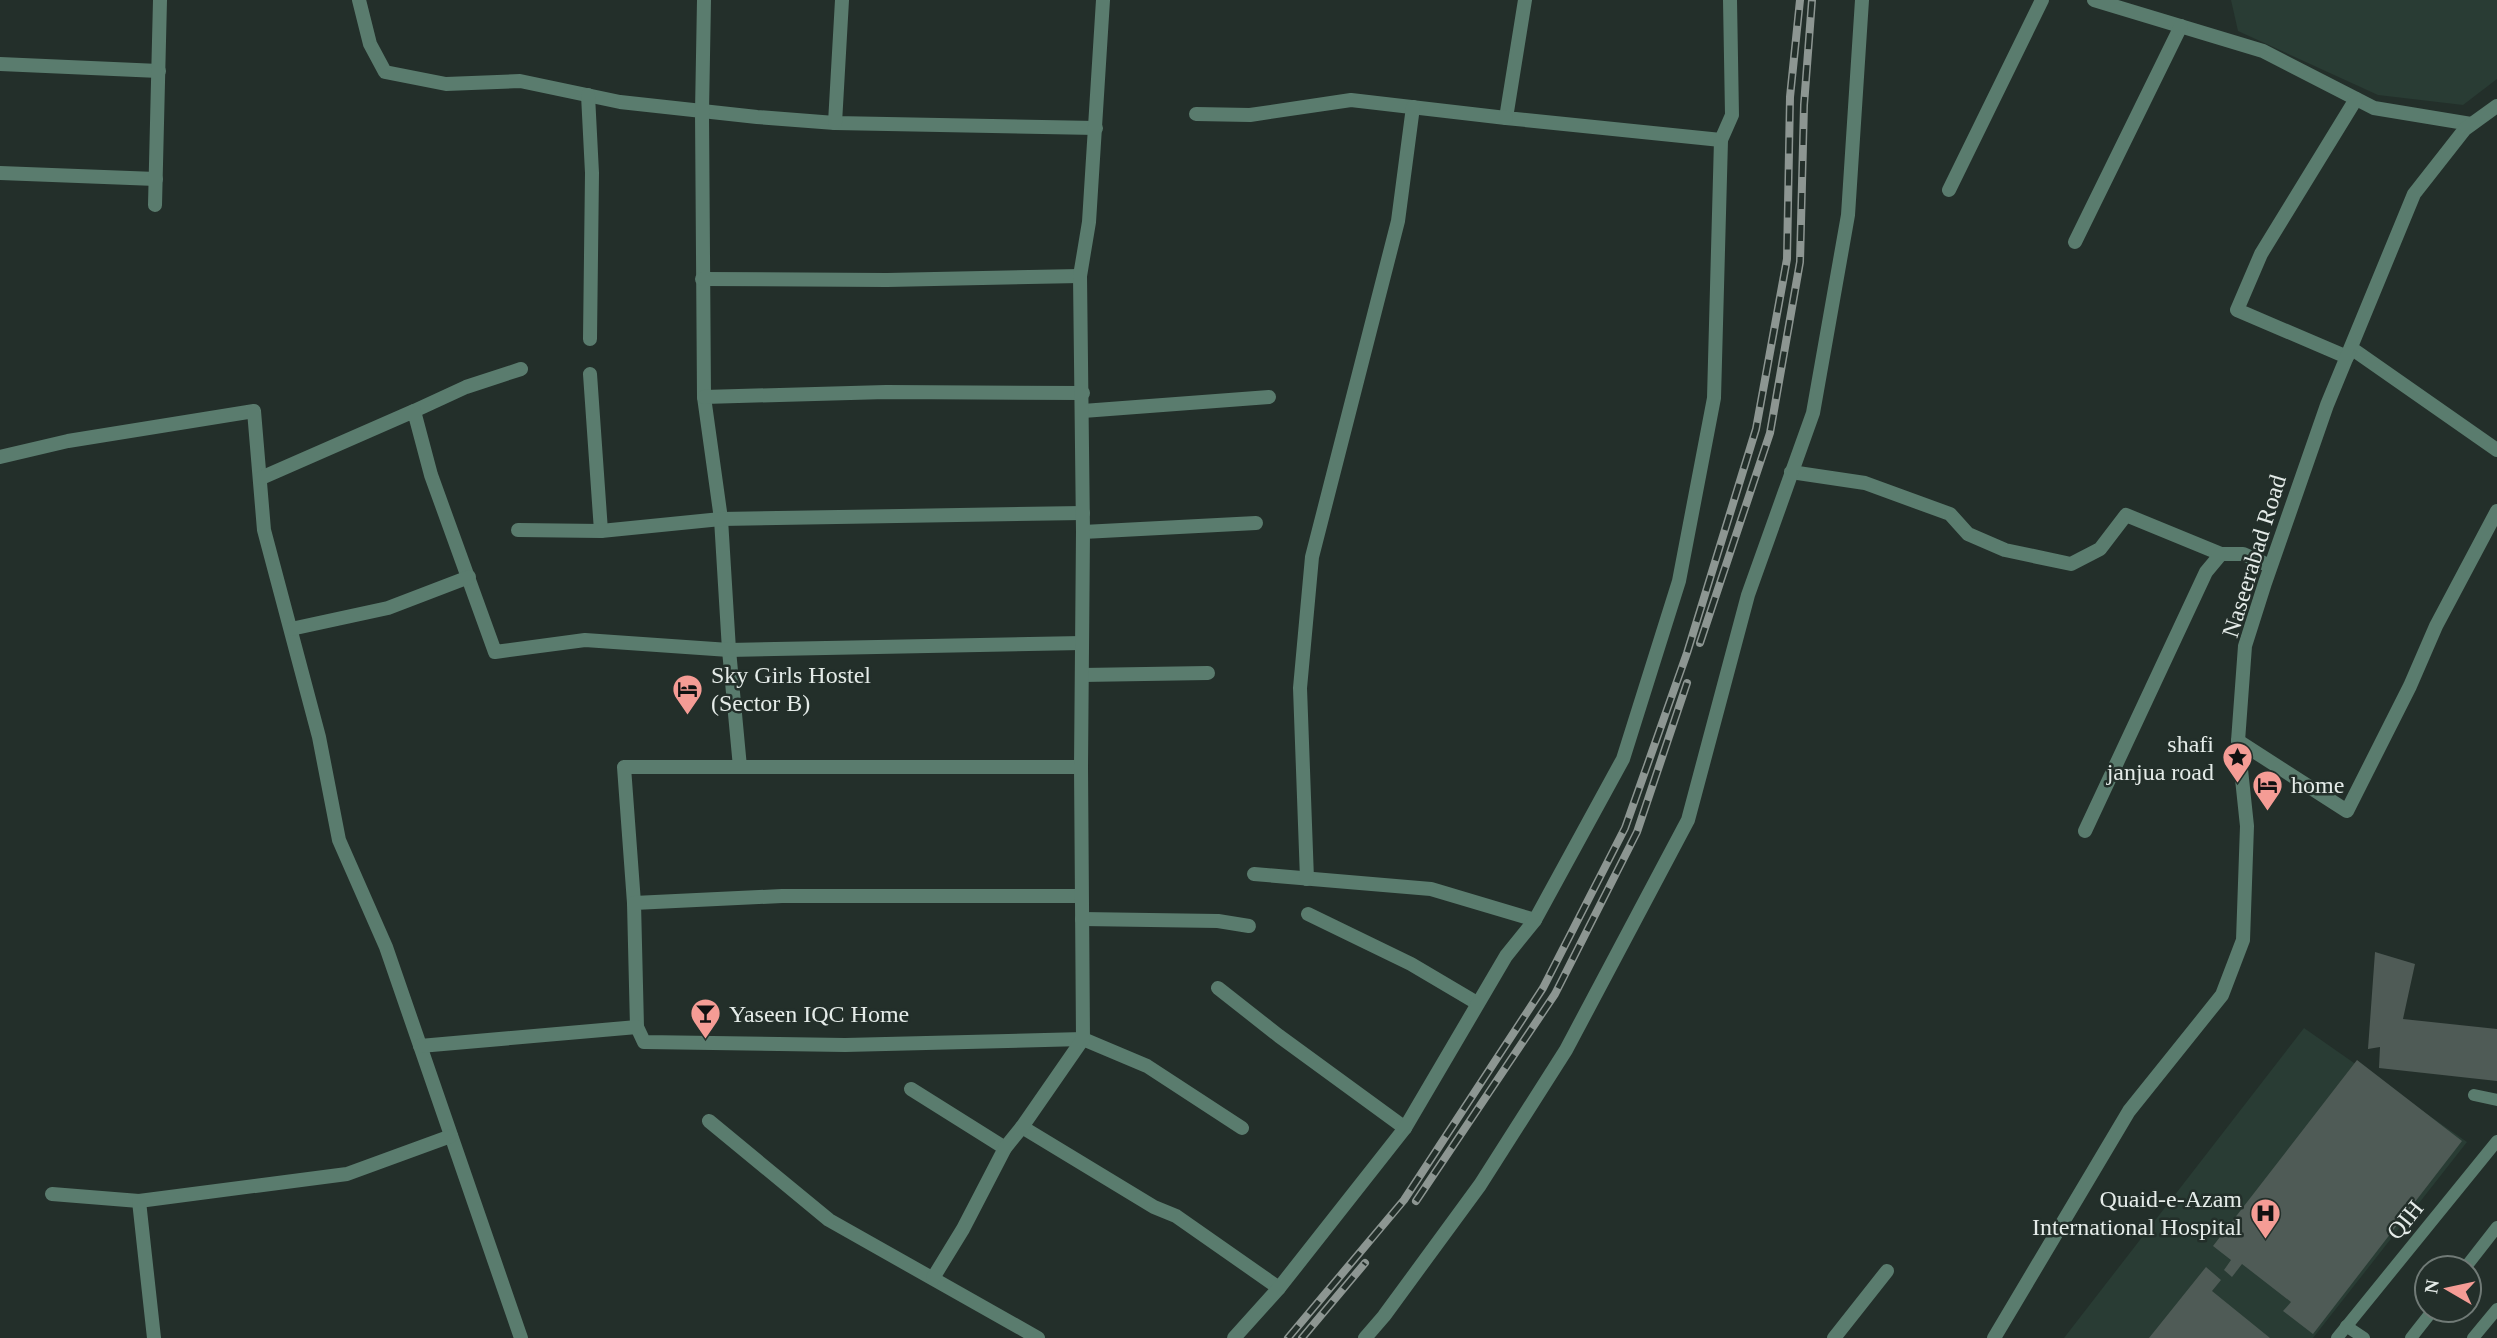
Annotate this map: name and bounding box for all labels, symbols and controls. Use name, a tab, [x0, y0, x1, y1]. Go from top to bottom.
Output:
street label: Naseerabad Road	[2217, 472, 2291, 640]
place label: Sky Girls Hostel (Sector B)	[711, 662, 871, 716]
hotel icon: Sky Girls Hostel (Sector B)	[671, 672, 705, 716]
place label: shafi janjua road	[2106, 731, 2214, 785]
place icon: shafi janjua road	[2220, 741, 2254, 785]
hotel icon: home	[2251, 768, 2285, 812]
place label: home	[2291, 772, 2344, 798]
bar icon: Yaseen IQC Home	[689, 997, 723, 1041]
place label: Yaseen IQC Home	[729, 1001, 909, 1027]
place label: Quaid-e-Azam International Hospital	[2032, 1186, 2242, 1240]
street label: QIH	[2381, 1195, 2429, 1245]
hospital icon: Quaid-e-Azam International Hospital	[2248, 1196, 2282, 1240]
north arrow	[2413, 1254, 2483, 1324]
text: N	[2420, 1278, 2443, 1295]

